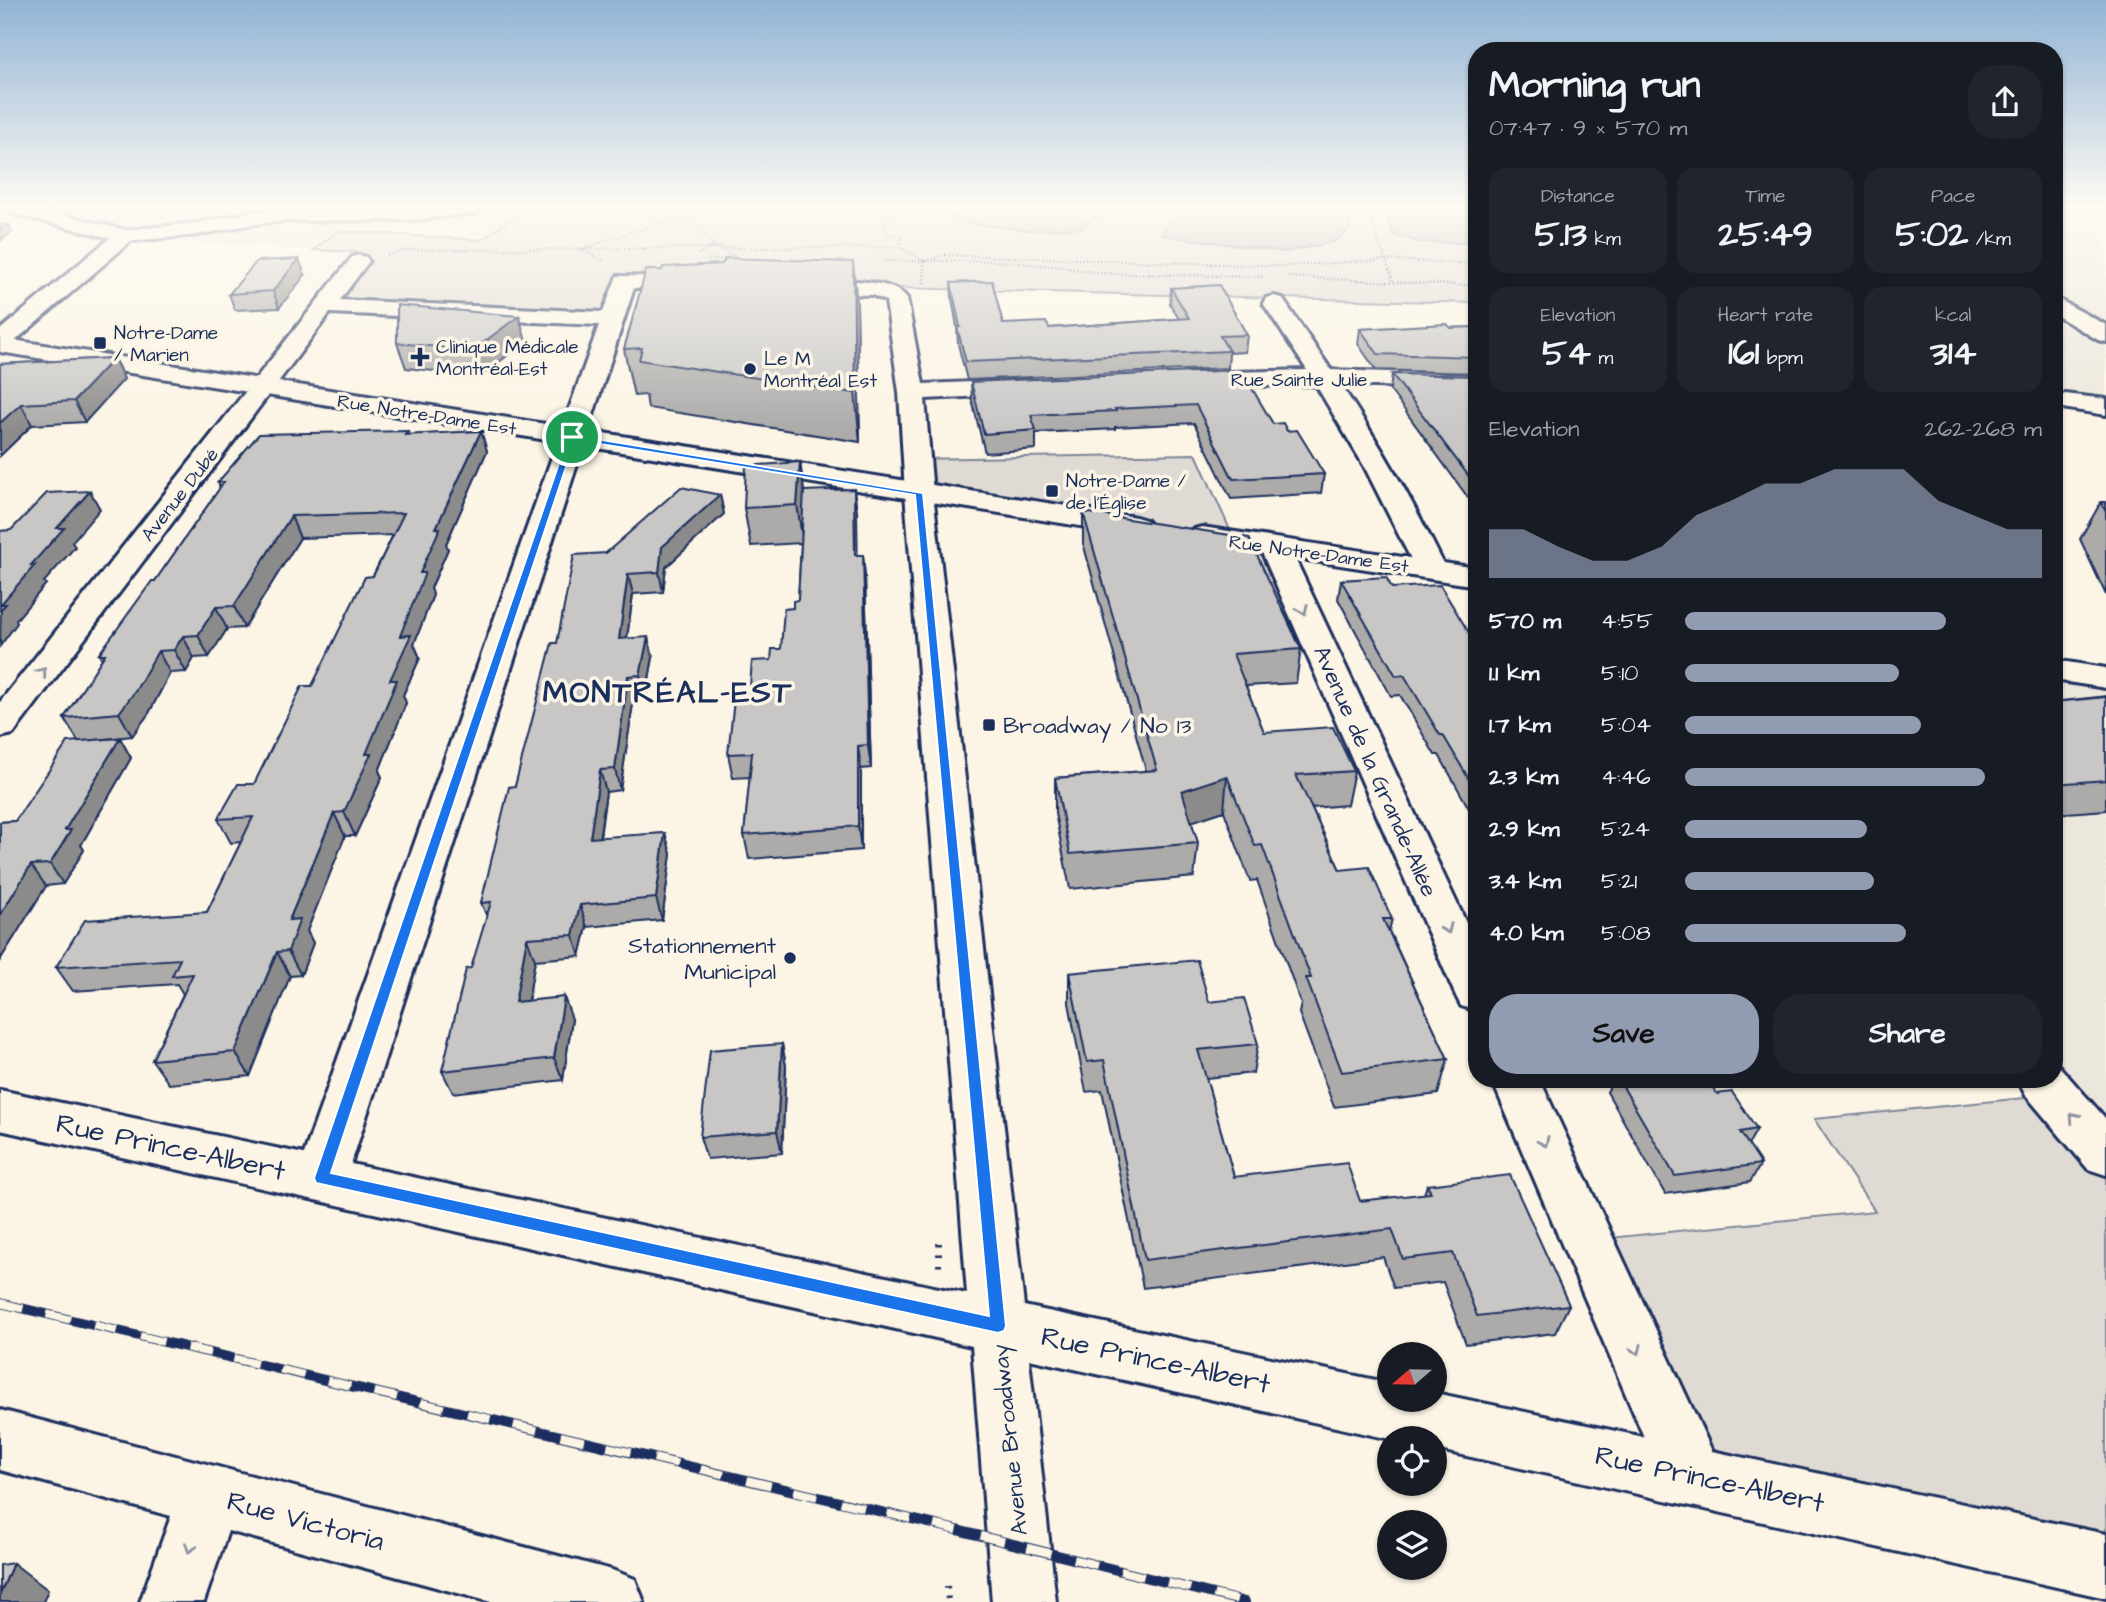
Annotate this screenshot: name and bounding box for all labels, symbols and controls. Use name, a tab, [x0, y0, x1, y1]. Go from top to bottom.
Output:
text: Morning run	[1489, 60, 1701, 112]
button: share	[1968, 65, 2042, 139]
text: 07:47 · 9 × 570 m	[1489, 112, 1687, 144]
text: Distance	[1541, 183, 1615, 210]
text: Time	[1746, 183, 1785, 210]
text: Pace	[1931, 183, 1975, 210]
text: 5.13	[1535, 210, 1587, 259]
text: 25:49	[1718, 210, 1813, 259]
text: 5:02	[1895, 210, 1968, 259]
text: km	[1587, 226, 1621, 253]
text: /km	[1968, 226, 2011, 253]
text: Elevation	[1540, 302, 1615, 329]
text: Heart rate	[1718, 302, 1813, 329]
text: kcal	[1935, 302, 1971, 329]
place label: Notre-Dame / Marien	[114, 320, 218, 369]
text: 54	[1542, 329, 1591, 378]
text: 161	[1728, 329, 1759, 378]
text: 314	[1930, 329, 1976, 378]
place label: Clinique Médicale Montréal-Est	[436, 334, 579, 383]
marker: Notre-Dame / Marien	[92, 335, 108, 351]
text: m	[1591, 345, 1613, 372]
text: bpm	[1759, 345, 1803, 372]
place label: Le M Montréal Est	[764, 346, 877, 395]
marker: Clinique Médicale Montréal-Est	[410, 347, 430, 367]
marker: Le M Montréal Est	[742, 361, 758, 377]
street label: Rue Sainte Julie	[1231, 367, 1367, 394]
street label: Rue Notre-Dame Est	[335, 388, 519, 443]
pin	[542, 407, 602, 467]
text: Elevation	[1489, 413, 1580, 445]
text: 262–268 m	[1925, 413, 2042, 445]
icon: arrive	[553, 418, 591, 456]
street label: Avenue Dubé	[135, 442, 225, 547]
place label: Notre-Dame / de l'Église	[1066, 468, 1187, 518]
marker: Notre-Dame / de l'Église	[1044, 483, 1060, 499]
street label: Rue Notre-Dame Est	[1227, 529, 1411, 581]
one-way arrow	[1295, 603, 1309, 615]
text: 570 m	[1489, 605, 1561, 637]
text: 4:55	[1601, 605, 1653, 637]
street label: Avenue de la Grande-Allée	[1305, 641, 1445, 902]
text: 1.1 km	[1489, 657, 1539, 689]
text: 5:10	[1601, 657, 1639, 689]
one-way arrow	[33, 667, 46, 680]
district label: MONTRÉAL-EST	[543, 672, 793, 714]
text: 1.7 km	[1489, 709, 1551, 741]
text: 5:04	[1601, 709, 1651, 741]
place label: Broadway / No 13	[1003, 710, 1192, 743]
marker: Broadway / No 13	[981, 717, 997, 733]
text: 2.3 km	[1489, 761, 1558, 793]
text: 4:46	[1601, 761, 1651, 793]
text: 2.9 km	[1489, 813, 1560, 845]
text: 5:24	[1601, 813, 1650, 845]
text: 3.4 km	[1489, 865, 1561, 897]
text: 5:21	[1601, 865, 1637, 897]
text: 4.0 km	[1489, 917, 1564, 949]
text: 5:08	[1601, 917, 1651, 949]
one-way arrow	[1439, 921, 1453, 934]
place label: Stationnement Municipal	[628, 930, 777, 988]
marker: Stationnement Municipal	[782, 950, 798, 966]
button: Save	[1489, 994, 1759, 1074]
button: Share	[1773, 994, 2042, 1074]
street label: Rue Prince-Albert	[52, 1104, 290, 1191]
one-way arrow	[2070, 1112, 2082, 1125]
one-way arrow	[1536, 1135, 1550, 1147]
street label: Rue Prince-Albert	[1037, 1317, 1275, 1404]
street label: Avenue Broadway	[984, 1342, 1037, 1537]
north arrow	[1377, 1342, 1447, 1412]
map controls	[1377, 1342, 1447, 1580]
one-way arrow	[1629, 1342, 1643, 1355]
button: locate	[1377, 1426, 1447, 1496]
street label: Rue Prince-Albert	[1591, 1436, 1829, 1523]
street label: Rue Victoria	[223, 1482, 388, 1561]
button: layers	[1377, 1510, 1447, 1580]
one-way arrow	[184, 1542, 198, 1554]

